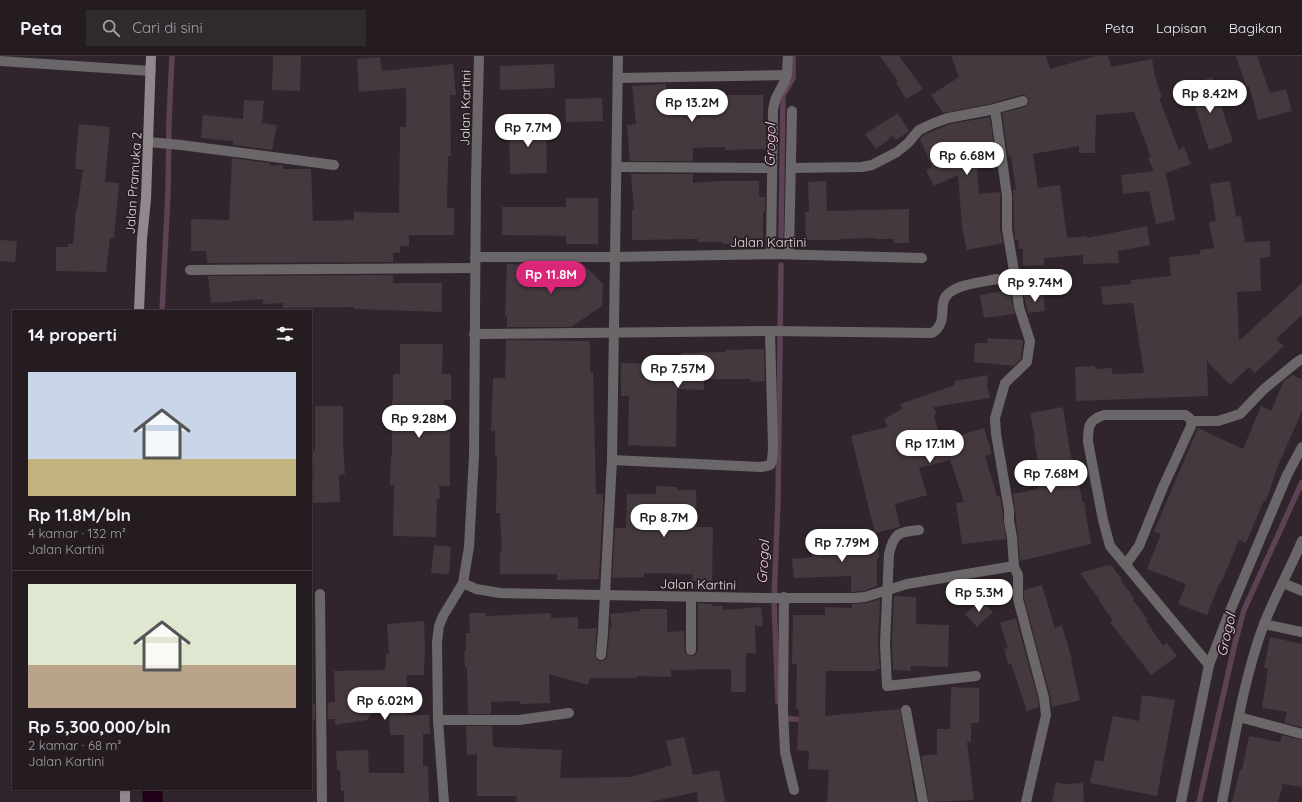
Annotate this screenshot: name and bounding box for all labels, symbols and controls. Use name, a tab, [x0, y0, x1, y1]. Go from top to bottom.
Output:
search box	[86, 10, 366, 46]
text: Peta	[20, 16, 62, 40]
icon: search	[100, 17, 122, 39]
text: Cari di sini	[132, 18, 203, 37]
text: Peta	[1105, 19, 1134, 37]
text: Lapisan	[1156, 19, 1207, 37]
text: Bagikan	[1229, 19, 1282, 37]
street label: Jalan Kartini	[456, 70, 474, 146]
pin: Rp 8.42M	[1169, 80, 1251, 114]
text: Rp 8.42M	[1182, 85, 1238, 101]
pin: Rp 13.2M	[651, 89, 733, 123]
text: Rp 13.2M	[665, 94, 719, 110]
pin: Rp 7.7M	[491, 114, 565, 148]
text: Rp 7.7M	[504, 119, 552, 135]
water label: Grogol	[761, 121, 779, 167]
street label: Jalan Pramuka 2	[121, 131, 145, 235]
pin: Rp 6.68M	[926, 142, 1008, 176]
text: Rp 6.68M	[939, 147, 995, 163]
street label: Jalan Kartini	[730, 234, 806, 250]
pin: Rp 11.8M	[510, 261, 592, 295]
text: Rp 11.8M	[525, 266, 577, 282]
pin: Rp 9.74M	[994, 269, 1076, 303]
text: Rp 9.74M	[1007, 274, 1063, 290]
icon: filters	[274, 323, 296, 345]
text: 14 properti	[28, 324, 117, 345]
pin: Rp 7.57M	[637, 355, 719, 389]
text: Rp 7.57M	[650, 360, 706, 376]
icon: home	[126, 398, 198, 470]
pin: Rp 9.28M	[378, 405, 460, 439]
text: Rp 9.28M	[391, 410, 447, 426]
pin: Rp 17.1M	[889, 430, 971, 464]
text: Rp 17.1M	[905, 435, 955, 451]
pin: Rp 7.68M	[1010, 460, 1092, 494]
text: Rp 7.68M	[1023, 465, 1079, 481]
text: Rp 11.8M/bln	[28, 504, 131, 525]
pin: Rp 8.7M	[627, 504, 701, 538]
text: Rp 8.7M	[640, 509, 688, 525]
text: 4 kamar · 132 m²	[28, 525, 126, 541]
pin: Rp 7.79M	[801, 529, 883, 563]
text: Rp 7.79M	[814, 534, 870, 550]
water label: Grogol	[753, 538, 773, 584]
text: Jalan Kartini	[28, 541, 104, 557]
street label: Jalan Kartini	[660, 575, 736, 593]
pin: Rp 5.3M	[942, 579, 1016, 613]
text: Rp 5.3M	[955, 584, 1003, 600]
icon: home	[126, 610, 198, 682]
water label: Grogol	[1212, 610, 1240, 658]
pin: Rp 6.02M	[344, 687, 426, 721]
text: Rp 6.02M	[356, 692, 414, 708]
text: Rp 5,300,000/bln	[28, 716, 171, 737]
text: 2 kamar · 68 m²	[28, 737, 121, 753]
text: Jalan Kartini	[28, 753, 104, 769]

